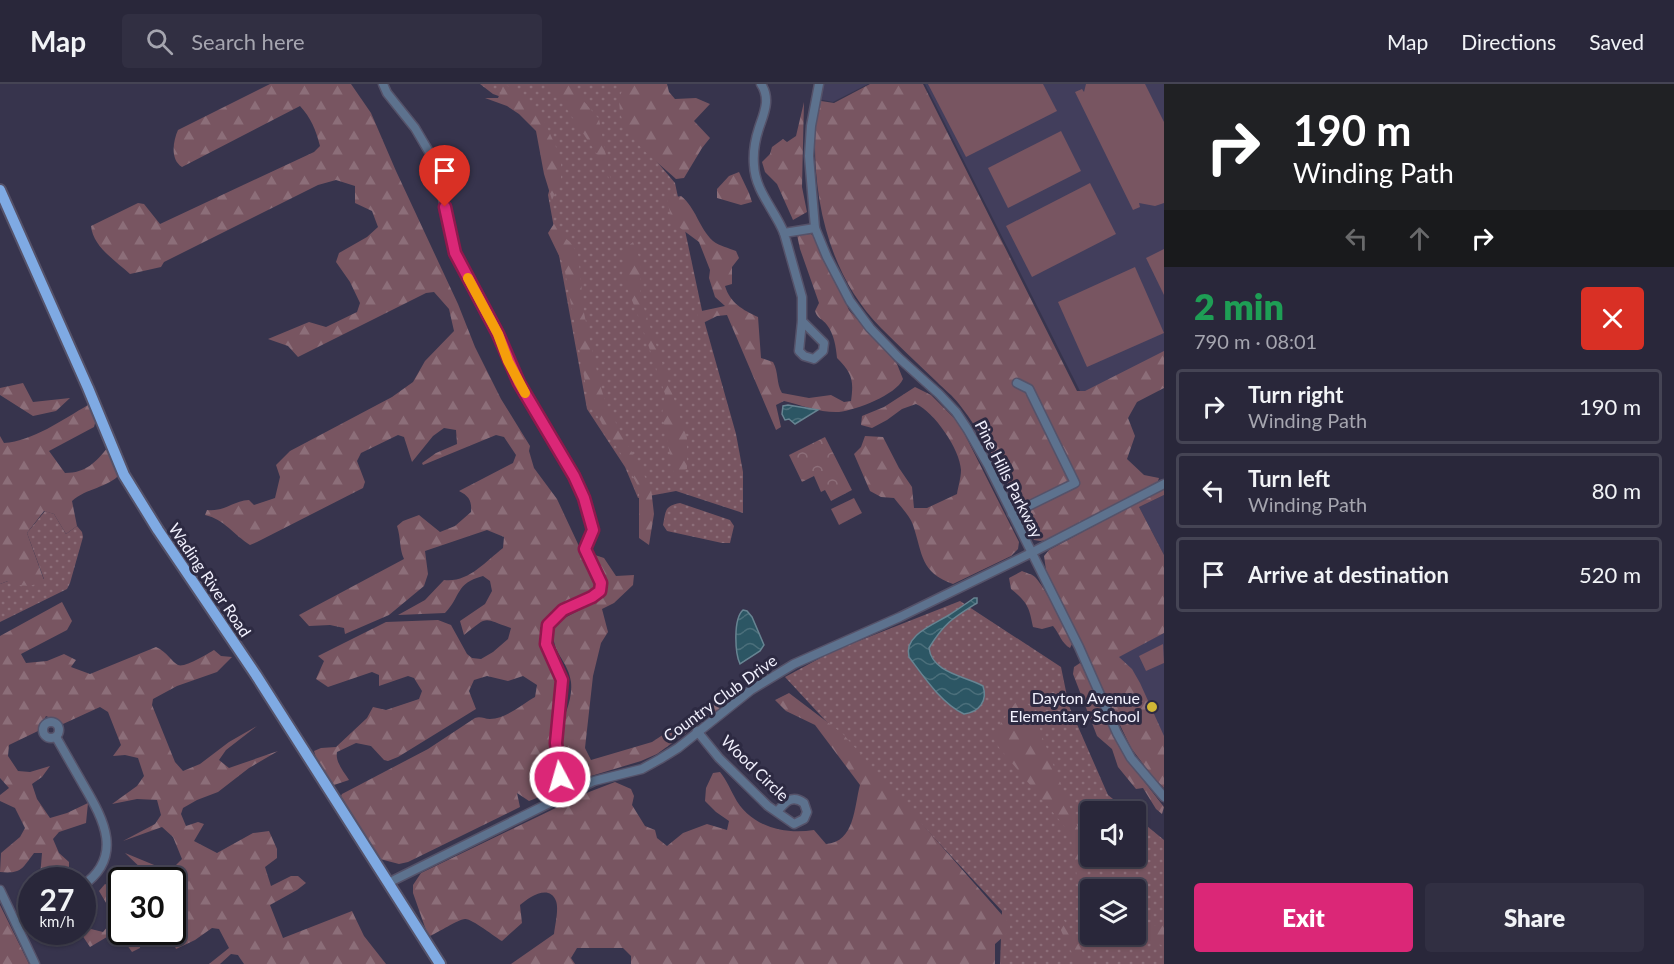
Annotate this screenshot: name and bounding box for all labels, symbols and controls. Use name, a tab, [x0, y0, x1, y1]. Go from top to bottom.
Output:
search box	[122, 14, 542, 68]
text: Map	[30, 24, 86, 58]
icon: search	[143, 25, 176, 58]
text: Search here	[191, 28, 305, 55]
text: Map	[1387, 29, 1428, 54]
text: Directions	[1461, 29, 1556, 54]
text: Saved	[1589, 29, 1644, 54]
text: 190 m	[1293, 105, 1411, 155]
icon: right	[1194, 108, 1272, 186]
pin	[419, 145, 470, 207]
icon: arrive	[428, 154, 461, 187]
text: Winding Path	[1293, 156, 1454, 189]
icon: left	[1340, 222, 1373, 255]
icon: ahead	[1403, 222, 1436, 255]
icon: right	[1466, 222, 1499, 255]
text: 2 min	[1194, 284, 1284, 328]
button: close	[1581, 287, 1644, 350]
text: 790 m · 08:01	[1194, 329, 1317, 353]
text: Turn right	[1248, 381, 1343, 408]
icon: right	[1197, 390, 1230, 423]
text: 190 m	[1579, 393, 1641, 420]
text: Winding Path	[1248, 408, 1367, 432]
street label: Pine Hills Parkway	[972, 417, 1048, 541]
text: Turn left	[1248, 465, 1330, 492]
icon: left	[1197, 474, 1230, 507]
text: 80 m	[1592, 477, 1641, 504]
text: Winding Path	[1248, 492, 1367, 516]
street label: Wading River Road	[165, 519, 255, 640]
icon: arrive	[1197, 558, 1230, 591]
text: Arrive at destination	[1248, 561, 1449, 588]
text: 520 m	[1579, 561, 1641, 588]
street label: Country Club Drive	[659, 650, 780, 745]
place label: Dayton Avenue Elementary School	[1010, 688, 1140, 725]
marker: Dayton Avenue Elementary School	[1145, 700, 1159, 714]
street label: Wood Circle	[718, 731, 793, 805]
position arrow	[528, 745, 592, 809]
map controls	[1080, 801, 1146, 945]
button: sound	[1080, 801, 1146, 867]
speed limit sign: 30	[108, 867, 186, 945]
button: layers	[1080, 879, 1146, 945]
text: 27	[40, 881, 74, 917]
button: Exit	[1194, 883, 1413, 952]
button: Share	[1425, 883, 1644, 952]
text: km/h	[39, 912, 75, 930]

